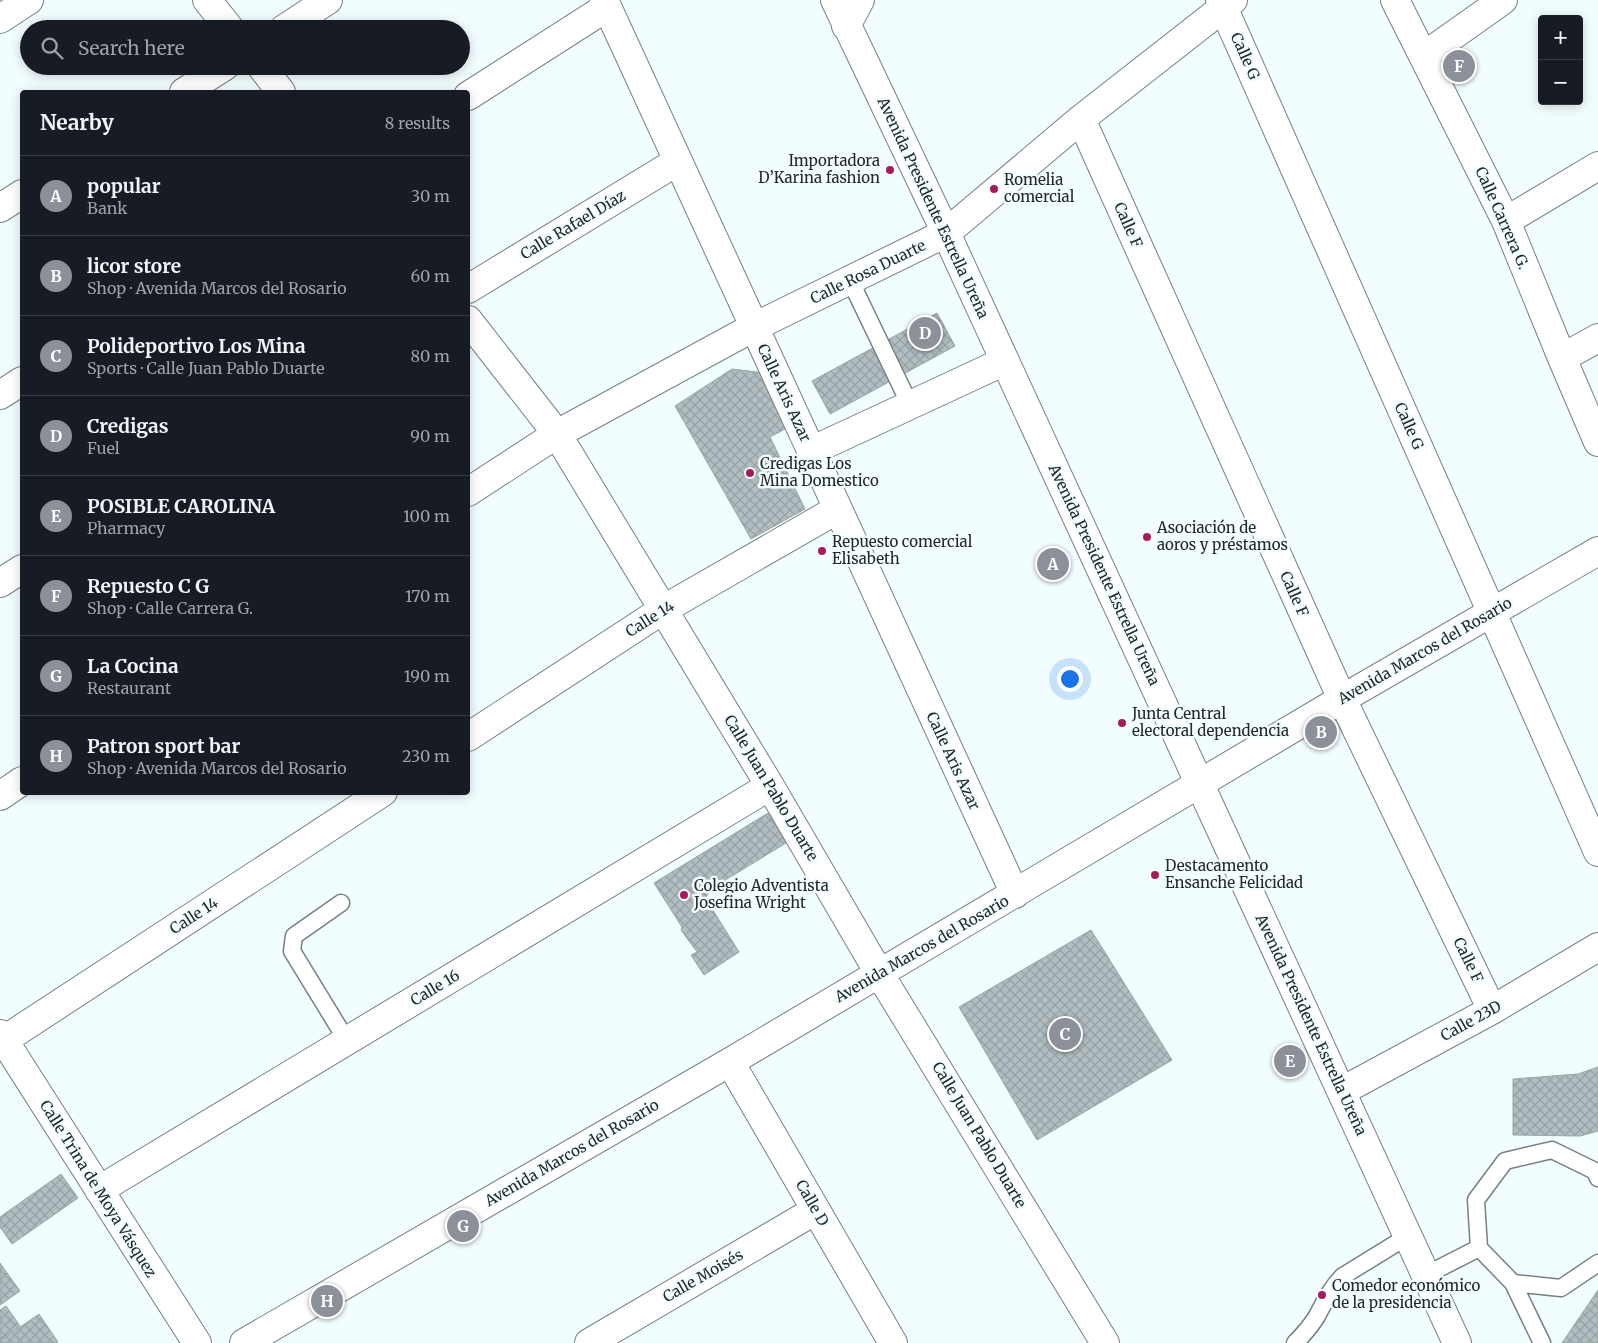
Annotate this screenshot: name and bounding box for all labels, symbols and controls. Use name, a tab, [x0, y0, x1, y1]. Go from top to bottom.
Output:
map controls	[1538, 15, 1583, 105]
button: +	[1538, 15, 1583, 60]
search box	[20, 20, 470, 75]
street label: Calle G	[1227, 29, 1264, 82]
icon: search	[38, 34, 66, 62]
text: Search here	[78, 36, 185, 60]
pin: F	[1443, 47, 1475, 85]
button: −	[1538, 60, 1583, 105]
street label: Avenida Presidente Estrella Ureña	[873, 93, 993, 321]
text: Nearby	[40, 109, 114, 136]
text: 8 results	[385, 113, 450, 133]
place label: Importadora D’Karina fashion	[758, 151, 880, 187]
marker: Importadora D’Karina fashion	[884, 164, 896, 176]
street label: Calle Carrera G.	[1471, 164, 1534, 272]
place label: Romelia comercial	[1004, 170, 1075, 206]
text: popular	[87, 174, 160, 198]
marker: Romelia comercial	[988, 183, 1000, 195]
text: A	[50, 186, 62, 206]
text: 30 m	[411, 186, 450, 206]
street label: Calle Rafael Díaz	[517, 186, 629, 263]
text: Bank	[87, 198, 127, 218]
street label: Calle F	[1110, 199, 1147, 251]
street label: Calle Rosa Duarte	[807, 235, 929, 308]
text: licor store	[87, 254, 181, 278]
text: B	[50, 266, 62, 286]
text: 60 m	[410, 266, 450, 286]
text: Shop · Avenida Marcos del Rosario	[87, 278, 347, 298]
pin: D	[909, 314, 941, 352]
text: Polideportivo Los Mina	[87, 334, 306, 358]
street label: Calle Aris Azar	[753, 341, 816, 445]
text: C	[51, 346, 61, 366]
text: 80 m	[411, 346, 450, 366]
text: Sports · Calle Juan Pablo Duarte	[87, 358, 325, 378]
street label: Calle G	[1391, 399, 1428, 452]
text: Credigas	[87, 414, 169, 438]
text: D	[50, 426, 62, 446]
text: 90 m	[410, 426, 450, 446]
text: Fuel	[87, 438, 120, 458]
place label: Credigas Los Mina Domestico	[760, 454, 879, 490]
street label: Avenida Presidente Estrella Ureña	[1045, 462, 1163, 688]
marker: Credigas Los Mina Domestico	[744, 467, 756, 479]
text: POSIBLE CAROLINA	[87, 494, 275, 518]
text: E	[51, 506, 61, 526]
text: 100 m	[403, 506, 450, 526]
text: Pharmacy	[87, 518, 165, 538]
place label: Asociación de aoros y préstamos	[1156, 518, 1288, 554]
marker: Asociación de aoros y préstamos	[1141, 531, 1153, 543]
place label: Repuesto comercial Elisabeth	[832, 532, 973, 568]
marker: Repuesto comercial Elisabeth	[816, 545, 828, 557]
pin: A	[1037, 545, 1069, 583]
street label: Calle F	[1276, 568, 1313, 620]
text: Repuesto C G	[87, 574, 209, 598]
text: F	[51, 586, 61, 606]
text: 170 m	[405, 586, 450, 606]
street label: Avenida Marcos del Rosario	[1333, 593, 1515, 709]
street label: Calle 14	[622, 596, 678, 641]
text: Shop · Calle Carrera G.	[87, 598, 253, 618]
text: La Cocina	[87, 654, 179, 678]
text: G	[50, 666, 62, 686]
text: 190 m	[404, 666, 450, 686]
your location	[1057, 666, 1083, 692]
text: Restaurant	[87, 678, 171, 698]
place label: Junta Central electoral dependencia	[1131, 704, 1289, 740]
street label: Calle Aris Azar	[922, 709, 985, 813]
street label: Calle Juan Pablo Duarte	[720, 711, 823, 864]
pin: B	[1305, 713, 1337, 751]
marker: Junta Central electoral dependencia	[1116, 717, 1128, 729]
text: Patron sport bar	[87, 734, 240, 758]
text: H	[49, 746, 63, 766]
text: 230 m	[402, 746, 450, 766]
text: Shop · Avenida Marcos del Rosario	[87, 758, 347, 778]
place label: Destacamento Ensanche Felicidad	[1165, 856, 1303, 892]
marker: Destacamento Ensanche Felicidad	[1149, 869, 1161, 881]
place label: Colegio Adventista Josefina Wright	[693, 876, 829, 912]
marker: Colegio Adventista Josefina Wright	[678, 889, 690, 901]
street label: Avenida Marcos del Rosario	[830, 891, 1012, 1007]
street label: Calle 14	[166, 893, 222, 938]
street label: Avenida Presidente Estrella Ureña	[1252, 912, 1370, 1138]
street label: Calle F	[1449, 934, 1487, 985]
street label: Calle 16	[407, 966, 463, 1010]
street label: Calle 23D	[1437, 996, 1504, 1045]
pin: C	[1049, 1015, 1081, 1053]
pin: E	[1274, 1042, 1306, 1080]
street label: Calle Juan Pablo Duarte	[928, 1058, 1031, 1211]
street label: Avenida Marcos del Rosario	[480, 1095, 662, 1211]
street label: Calle Trina de Moya Vásquez	[36, 1097, 161, 1281]
street label: Calle D	[792, 1176, 833, 1229]
pin: G	[447, 1207, 479, 1245]
street label: Calle Moisés	[659, 1245, 746, 1306]
place label: Comedor económico de la presidencia	[1332, 1276, 1480, 1312]
pin: H	[311, 1282, 343, 1320]
marker: Comedor económico de la presidencia	[1316, 1289, 1328, 1301]

